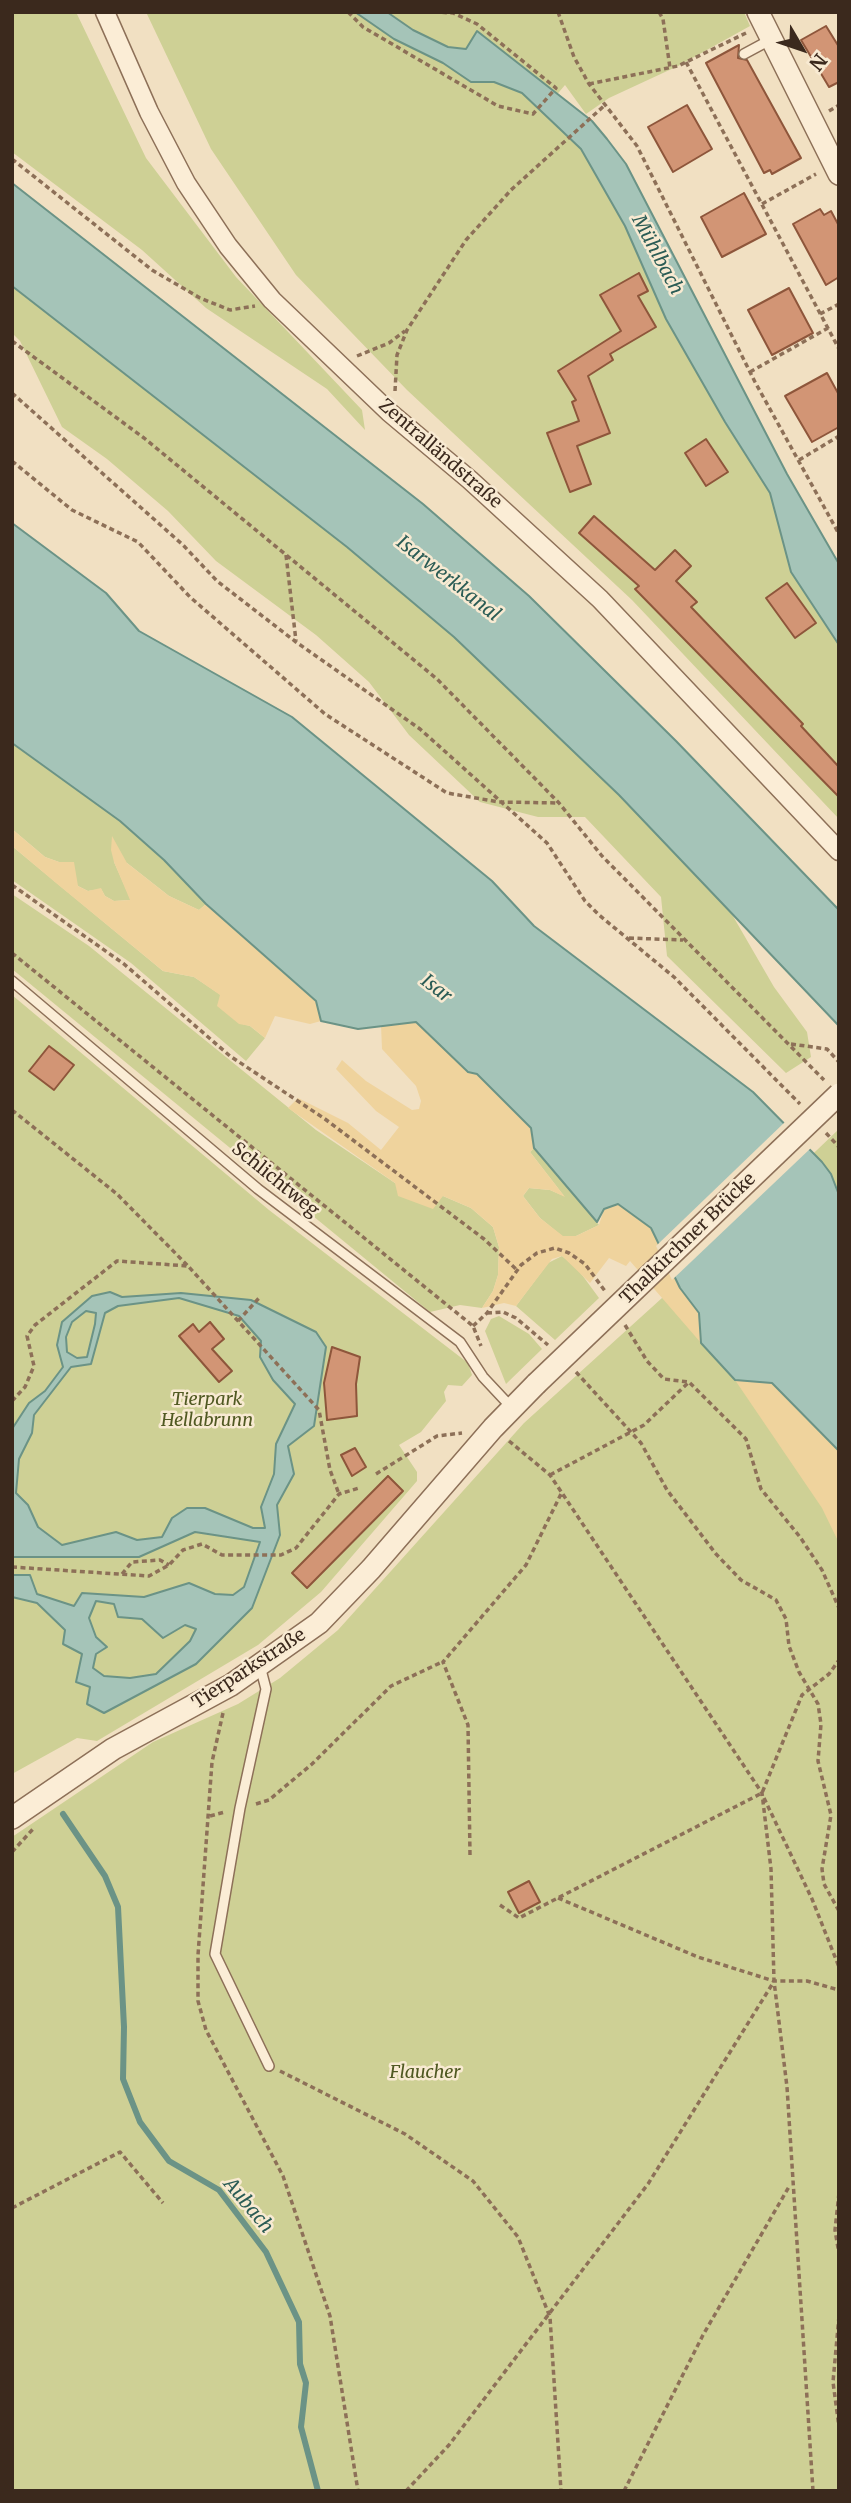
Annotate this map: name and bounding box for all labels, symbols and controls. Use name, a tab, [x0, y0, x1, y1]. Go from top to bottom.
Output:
north arrow	[767, 14, 837, 84]
text: N	[804, 49, 832, 76]
water label: Mühlbach	[626, 211, 688, 299]
street label: Zentralländstraße	[374, 395, 506, 513]
water label: Isarwerkkanal	[392, 531, 504, 627]
water label: Isar	[416, 970, 456, 1008]
street label: Schlichtweg	[227, 1138, 323, 1222]
street label: Thalkirchner Brücke	[616, 1169, 760, 1309]
park label: Tierpark Hellabrunn	[161, 1389, 253, 1432]
street label: Tierparkstraße	[188, 1624, 310, 1714]
park label: Flaucher	[389, 2062, 461, 2084]
water label: Aubach	[218, 2174, 278, 2238]

